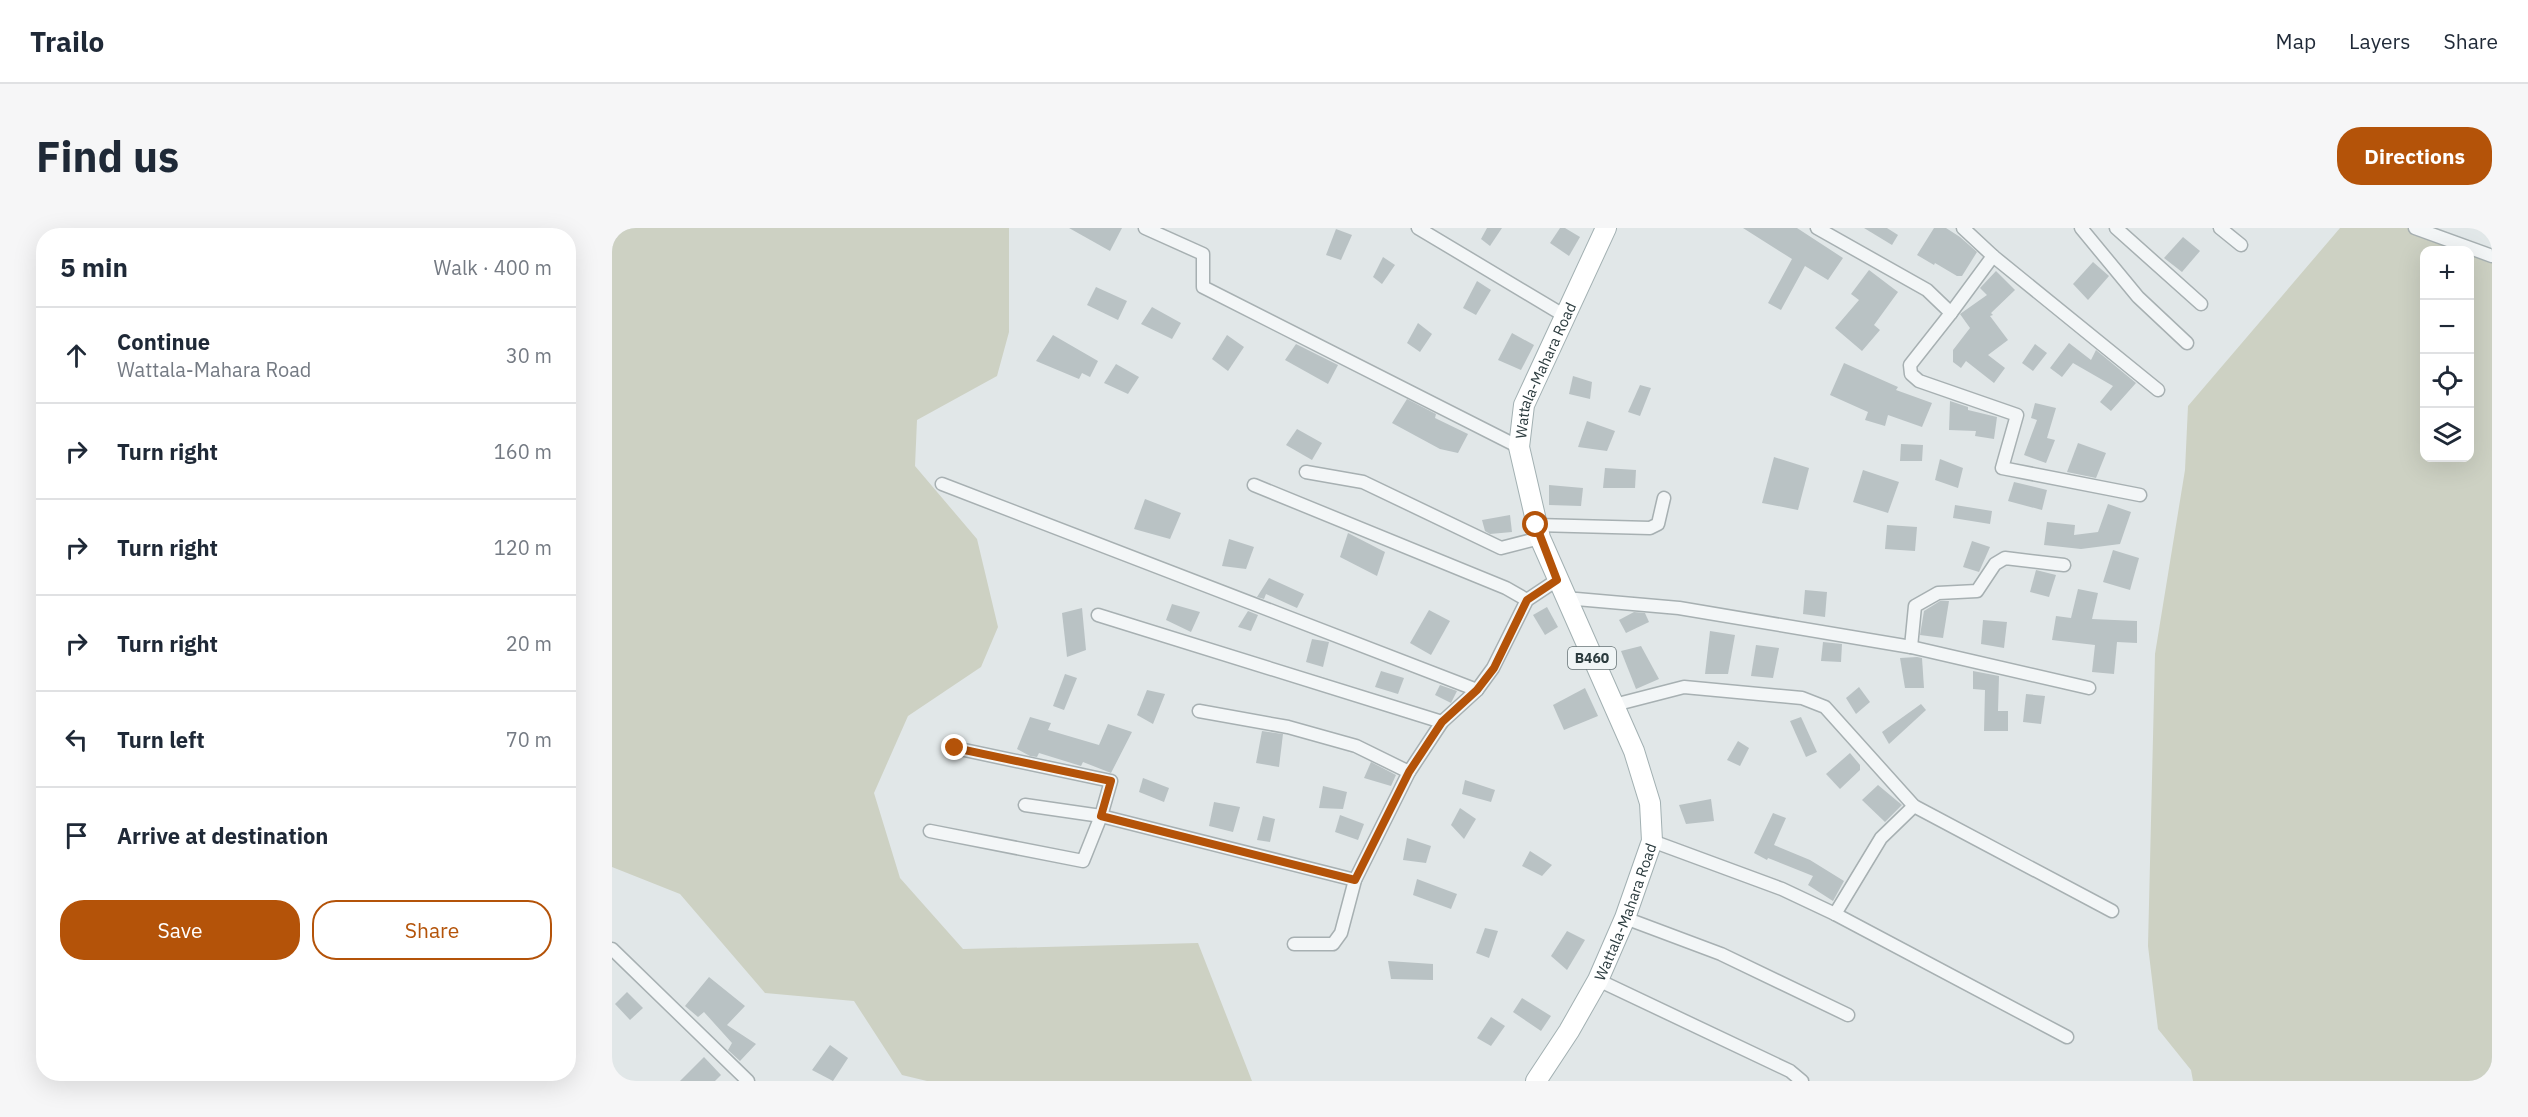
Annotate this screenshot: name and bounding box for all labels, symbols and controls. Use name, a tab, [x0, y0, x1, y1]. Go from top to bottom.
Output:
text: Trailo	[30, 23, 104, 60]
text: Map	[2276, 27, 2316, 55]
text: Layers	[2349, 27, 2411, 55]
text: Share	[2444, 27, 2498, 55]
button: Directions	[2337, 127, 2492, 185]
text: Find us	[36, 129, 179, 184]
map controls	[2420, 246, 2474, 462]
button: +	[2420, 246, 2474, 300]
text: 5 min	[60, 250, 128, 284]
text: Walk · 400 m	[434, 254, 552, 281]
street label: Wattala-Mahara Road	[1511, 299, 1580, 440]
button: −	[2420, 300, 2474, 354]
text: Continue	[117, 327, 210, 356]
icon: ahead	[60, 339, 93, 372]
text: 30 m	[506, 342, 552, 369]
button: locate	[2420, 354, 2474, 408]
text: Wattala-Mahara Road	[117, 356, 311, 383]
button: layers	[2420, 408, 2474, 462]
icon: right	[60, 435, 93, 468]
text: Turn right	[117, 437, 218, 466]
text: 160 m	[494, 438, 552, 465]
route start	[1522, 511, 1548, 537]
icon: right	[60, 531, 93, 564]
text: Turn right	[117, 533, 218, 562]
text: 120 m	[494, 534, 552, 561]
icon: right	[60, 627, 93, 660]
text: Turn right	[117, 629, 218, 658]
text: 20 m	[506, 630, 552, 657]
road number: B460	[1568, 647, 1616, 669]
icon: left	[60, 723, 93, 756]
text: Turn left	[117, 725, 205, 754]
text: 70 m	[506, 726, 552, 753]
route end	[941, 734, 967, 760]
icon: arrive	[60, 819, 93, 852]
text: Arrive at destination	[117, 821, 328, 850]
street label: Wattala-Mahara Road	[1589, 841, 1660, 983]
button: Save	[60, 900, 300, 960]
button: Share	[312, 900, 552, 960]

